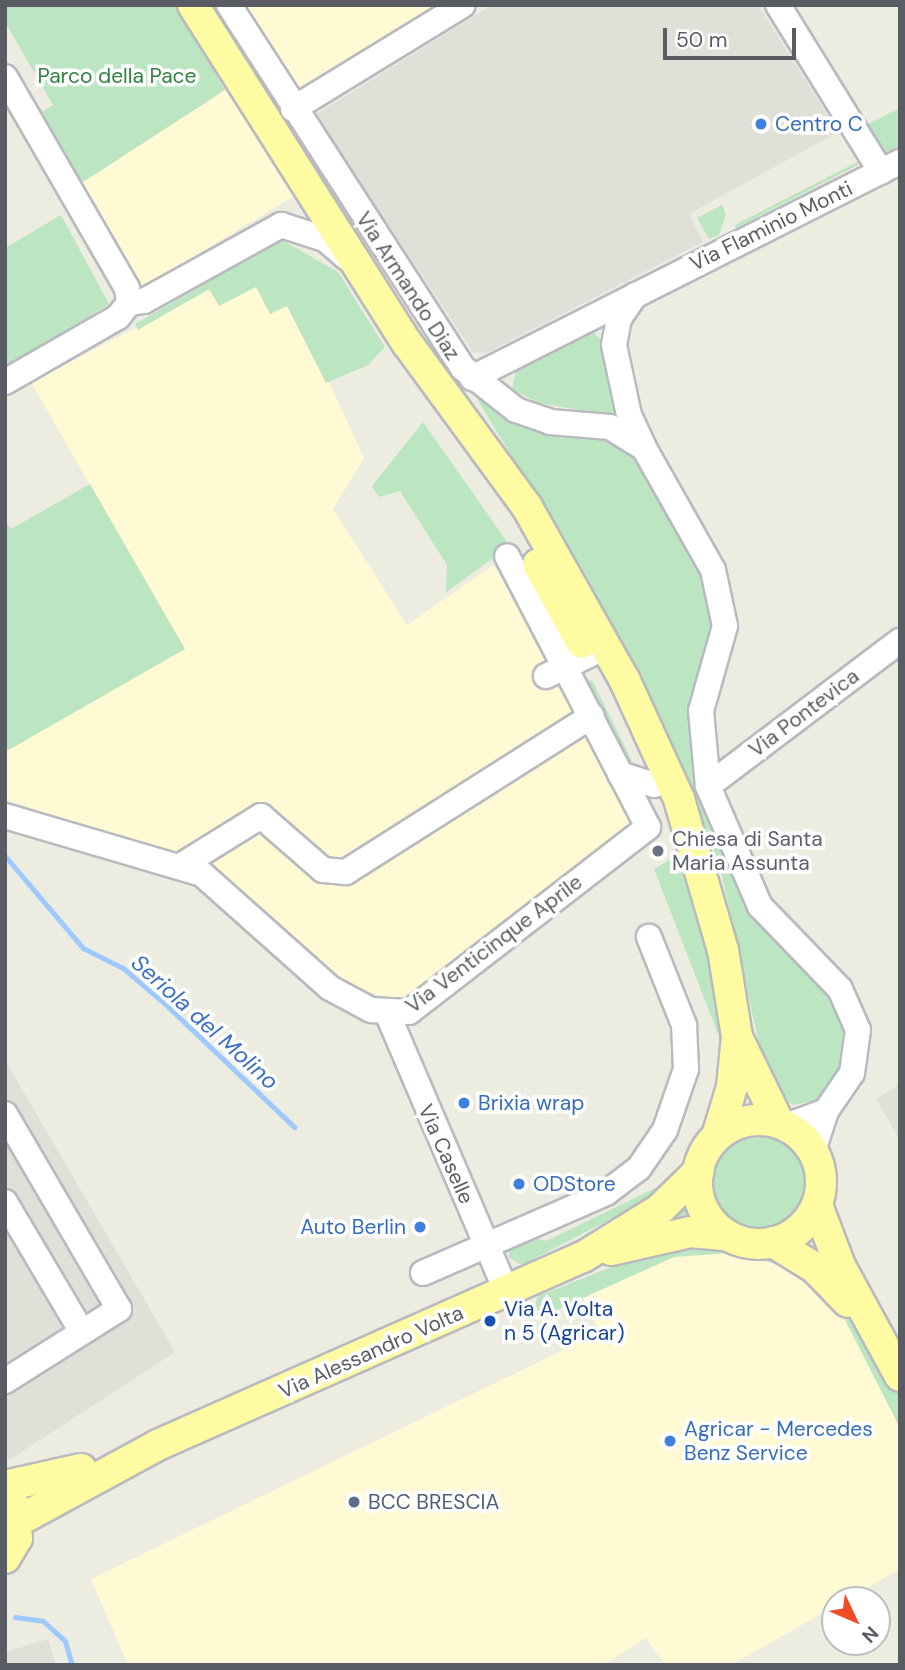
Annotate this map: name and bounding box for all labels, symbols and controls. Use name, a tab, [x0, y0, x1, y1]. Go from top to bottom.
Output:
scale bar	[667, 14, 800, 58]
text: 50 m	[676, 26, 727, 54]
park label: Parco della Pace	[37, 63, 197, 89]
place label: Centro C	[775, 111, 863, 137]
marker: Centro C	[753, 116, 769, 132]
street label: Via Flaminio Monti	[686, 176, 856, 276]
street label: Via Armando Diaz	[351, 207, 465, 365]
street label: Via Pontevica	[744, 663, 864, 763]
place label: Chiesa di Santa Maria Assunta	[672, 826, 823, 876]
marker: Chiesa di Santa Maria Assunta	[650, 843, 666, 859]
street label: Via Venticinque Aprile	[401, 869, 587, 1019]
water label: Seriola del Molino	[126, 949, 284, 1095]
place label: Brixia wrap	[478, 1090, 584, 1116]
marker: Brixia wrap	[456, 1095, 472, 1111]
street label: Via Caselle	[413, 1100, 479, 1208]
place label: ODStore	[533, 1171, 616, 1197]
marker: ODStore	[511, 1176, 527, 1192]
place label: Auto Berlin	[300, 1214, 406, 1240]
marker: Auto Berlin	[412, 1219, 428, 1235]
place label: Via A. Volta n 5 (Agricar)	[504, 1296, 625, 1346]
street label: Via Alessandro Volta	[275, 1300, 467, 1404]
marker: Via A. Volta n 5 (Agricar)	[482, 1313, 498, 1329]
place label: Agricar - Mercedes Benz Service	[684, 1416, 873, 1466]
marker: Agricar - Mercedes Benz Service	[662, 1433, 678, 1449]
place label: BCC BRESCIA	[368, 1489, 499, 1515]
marker: BCC BRESCIA	[346, 1494, 362, 1510]
north arrow	[821, 1586, 891, 1656]
text: N	[856, 1621, 884, 1648]

